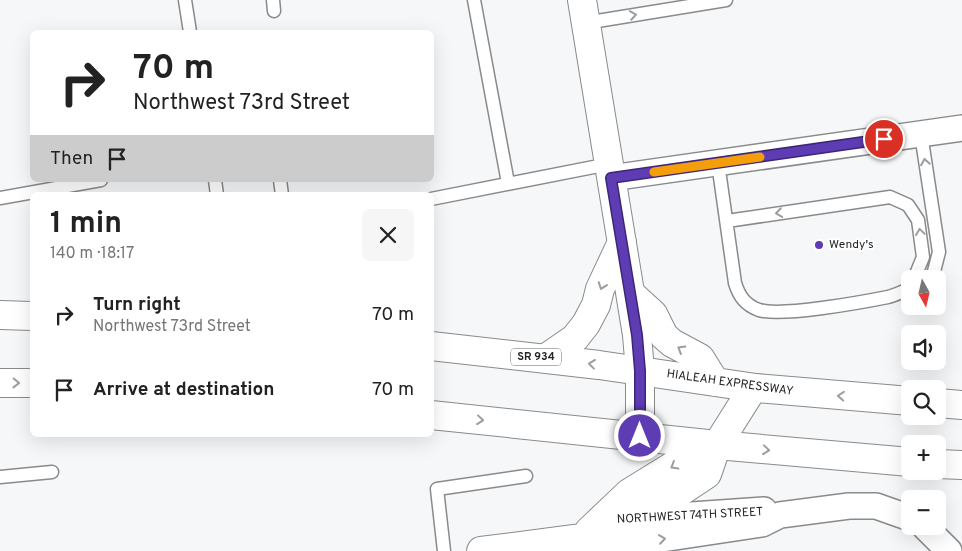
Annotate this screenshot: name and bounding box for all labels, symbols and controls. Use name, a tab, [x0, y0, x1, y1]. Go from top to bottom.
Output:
one-way arrow	[629, 10, 638, 20]
text: 70 m	[133, 47, 214, 91]
icon: right	[50, 50, 115, 115]
text: Northwest 73rd Street	[133, 90, 350, 117]
pin	[863, 118, 905, 160]
icon: arrive	[870, 125, 898, 153]
icon: arrive	[103, 145, 131, 173]
text: Then	[50, 147, 93, 171]
one-way arrow	[920, 158, 931, 166]
text: 1 min	[50, 206, 122, 243]
one-way arrow	[775, 207, 783, 217]
button: close	[362, 209, 414, 261]
one-way arrow	[915, 228, 925, 237]
place label: Wendy's	[829, 237, 874, 253]
marker: Wendy's	[813, 239, 825, 251]
text: 140 m · 18:17	[50, 244, 134, 264]
north arrow	[901, 270, 946, 315]
map controls	[901, 270, 946, 535]
one-way arrow	[598, 281, 608, 290]
text: Turn right	[93, 293, 181, 317]
icon: right	[50, 301, 78, 329]
text: 70 m	[372, 303, 414, 327]
text: Northwest 73rd Street	[93, 317, 251, 337]
button: sound	[901, 325, 946, 370]
one-way arrow	[678, 346, 687, 356]
road number: SR 934	[511, 348, 561, 366]
one-way arrow	[588, 359, 596, 370]
street label: HIALEAH EXPRESSWAY	[666, 366, 795, 400]
icon: arrive	[50, 376, 78, 404]
one-way arrow	[13, 378, 21, 388]
text: Arrive at destination	[93, 378, 274, 402]
text: 70 m	[372, 378, 414, 402]
button: search	[901, 380, 946, 425]
one-way arrow	[837, 391, 845, 402]
position arrow	[613, 409, 665, 461]
one-way arrow	[476, 414, 484, 425]
button: +	[901, 435, 946, 480]
one-way arrow	[762, 444, 770, 455]
one-way arrow	[670, 460, 679, 470]
button: −	[901, 490, 946, 535]
street label: NORTHWEST 74TH STREET	[616, 504, 764, 528]
one-way arrow	[659, 534, 667, 545]

